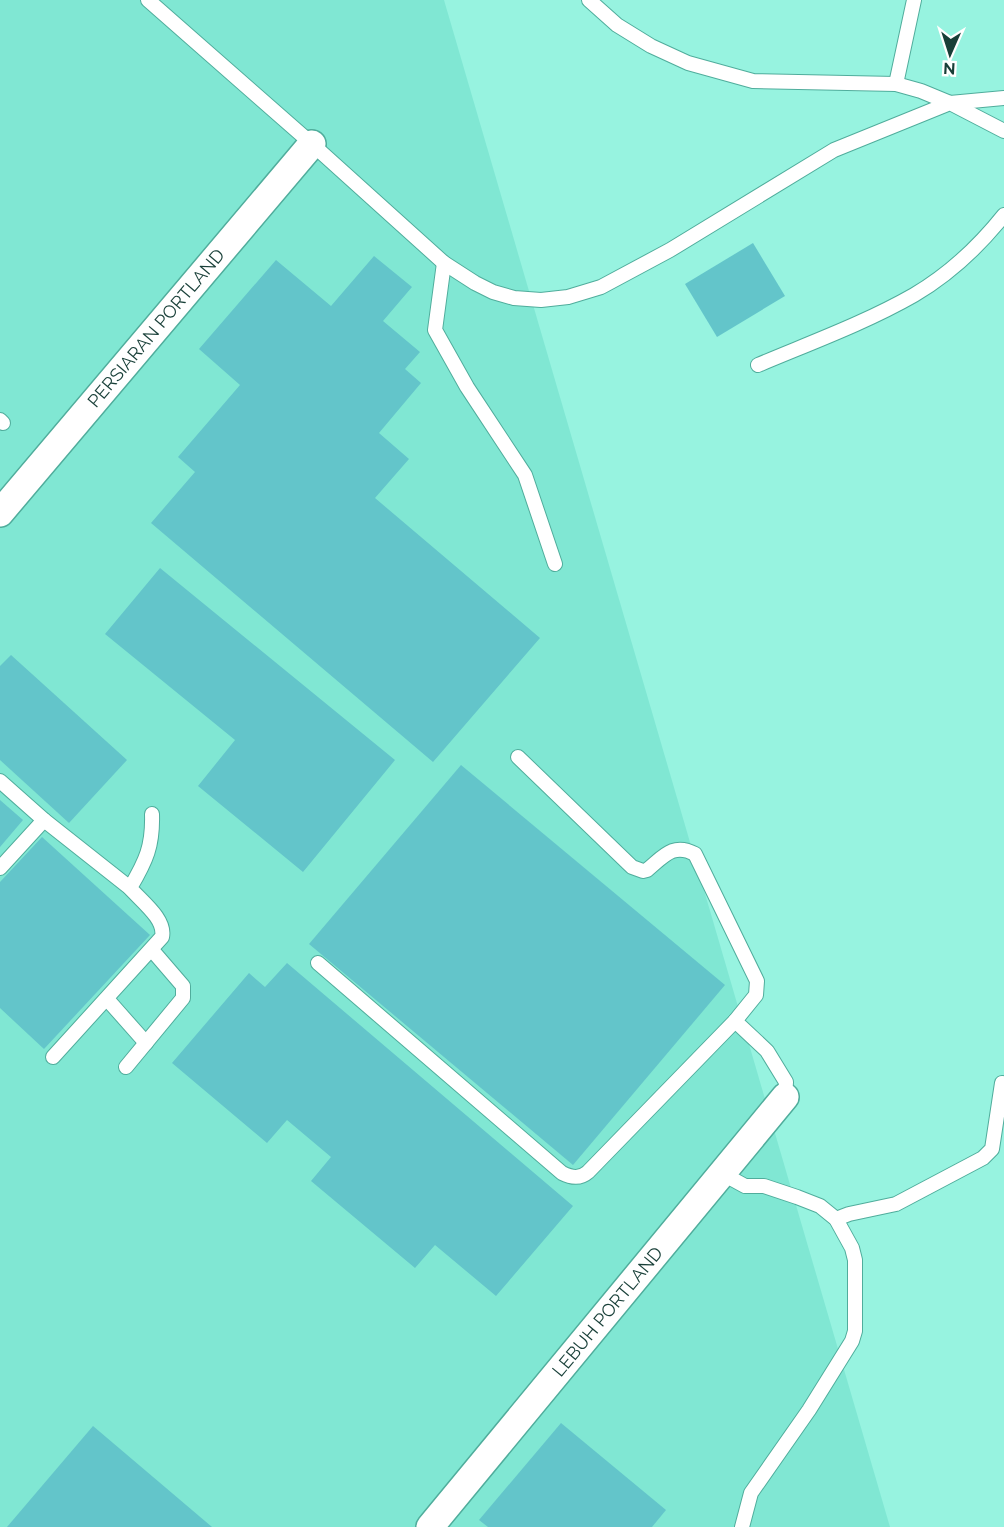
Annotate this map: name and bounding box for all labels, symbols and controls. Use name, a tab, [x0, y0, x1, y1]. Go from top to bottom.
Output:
north arrow	[920, 24, 980, 84]
text: N	[943, 59, 956, 78]
street label: PERSIARAN PORTLAND	[83, 244, 229, 411]
street label: LEBUH PORTLAND	[548, 1242, 667, 1381]

